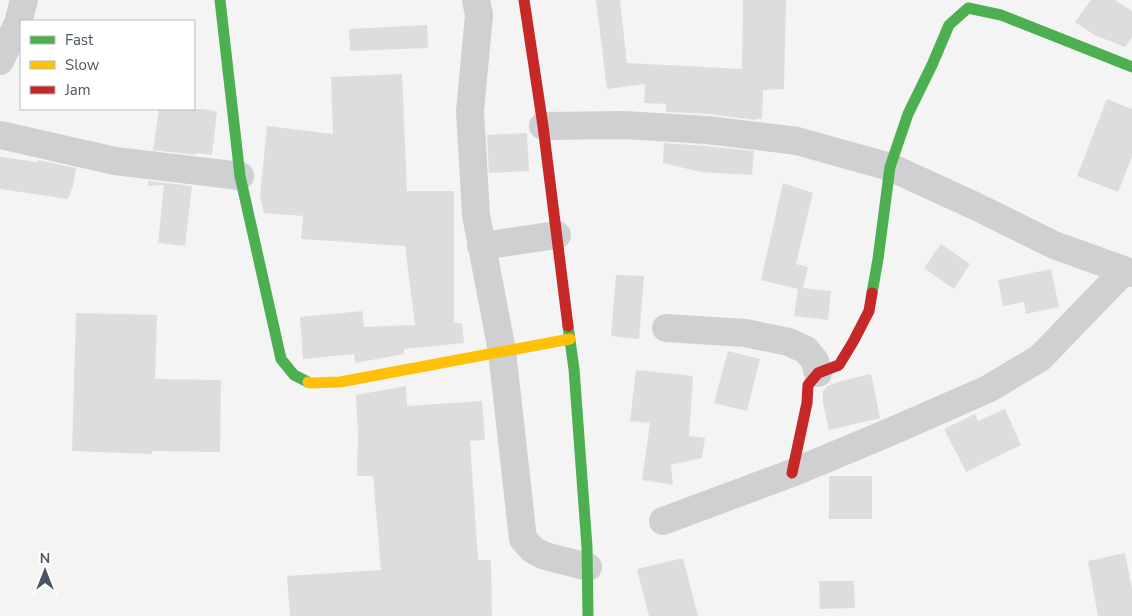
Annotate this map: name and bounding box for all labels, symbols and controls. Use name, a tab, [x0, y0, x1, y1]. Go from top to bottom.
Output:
legend	[20, 20, 195, 110]
text: Fast	[65, 30, 94, 50]
text: Slow	[65, 55, 100, 75]
text: Jam	[64, 80, 91, 100]
north arrow	[20, 546, 70, 596]
text: N	[40, 549, 50, 568]

